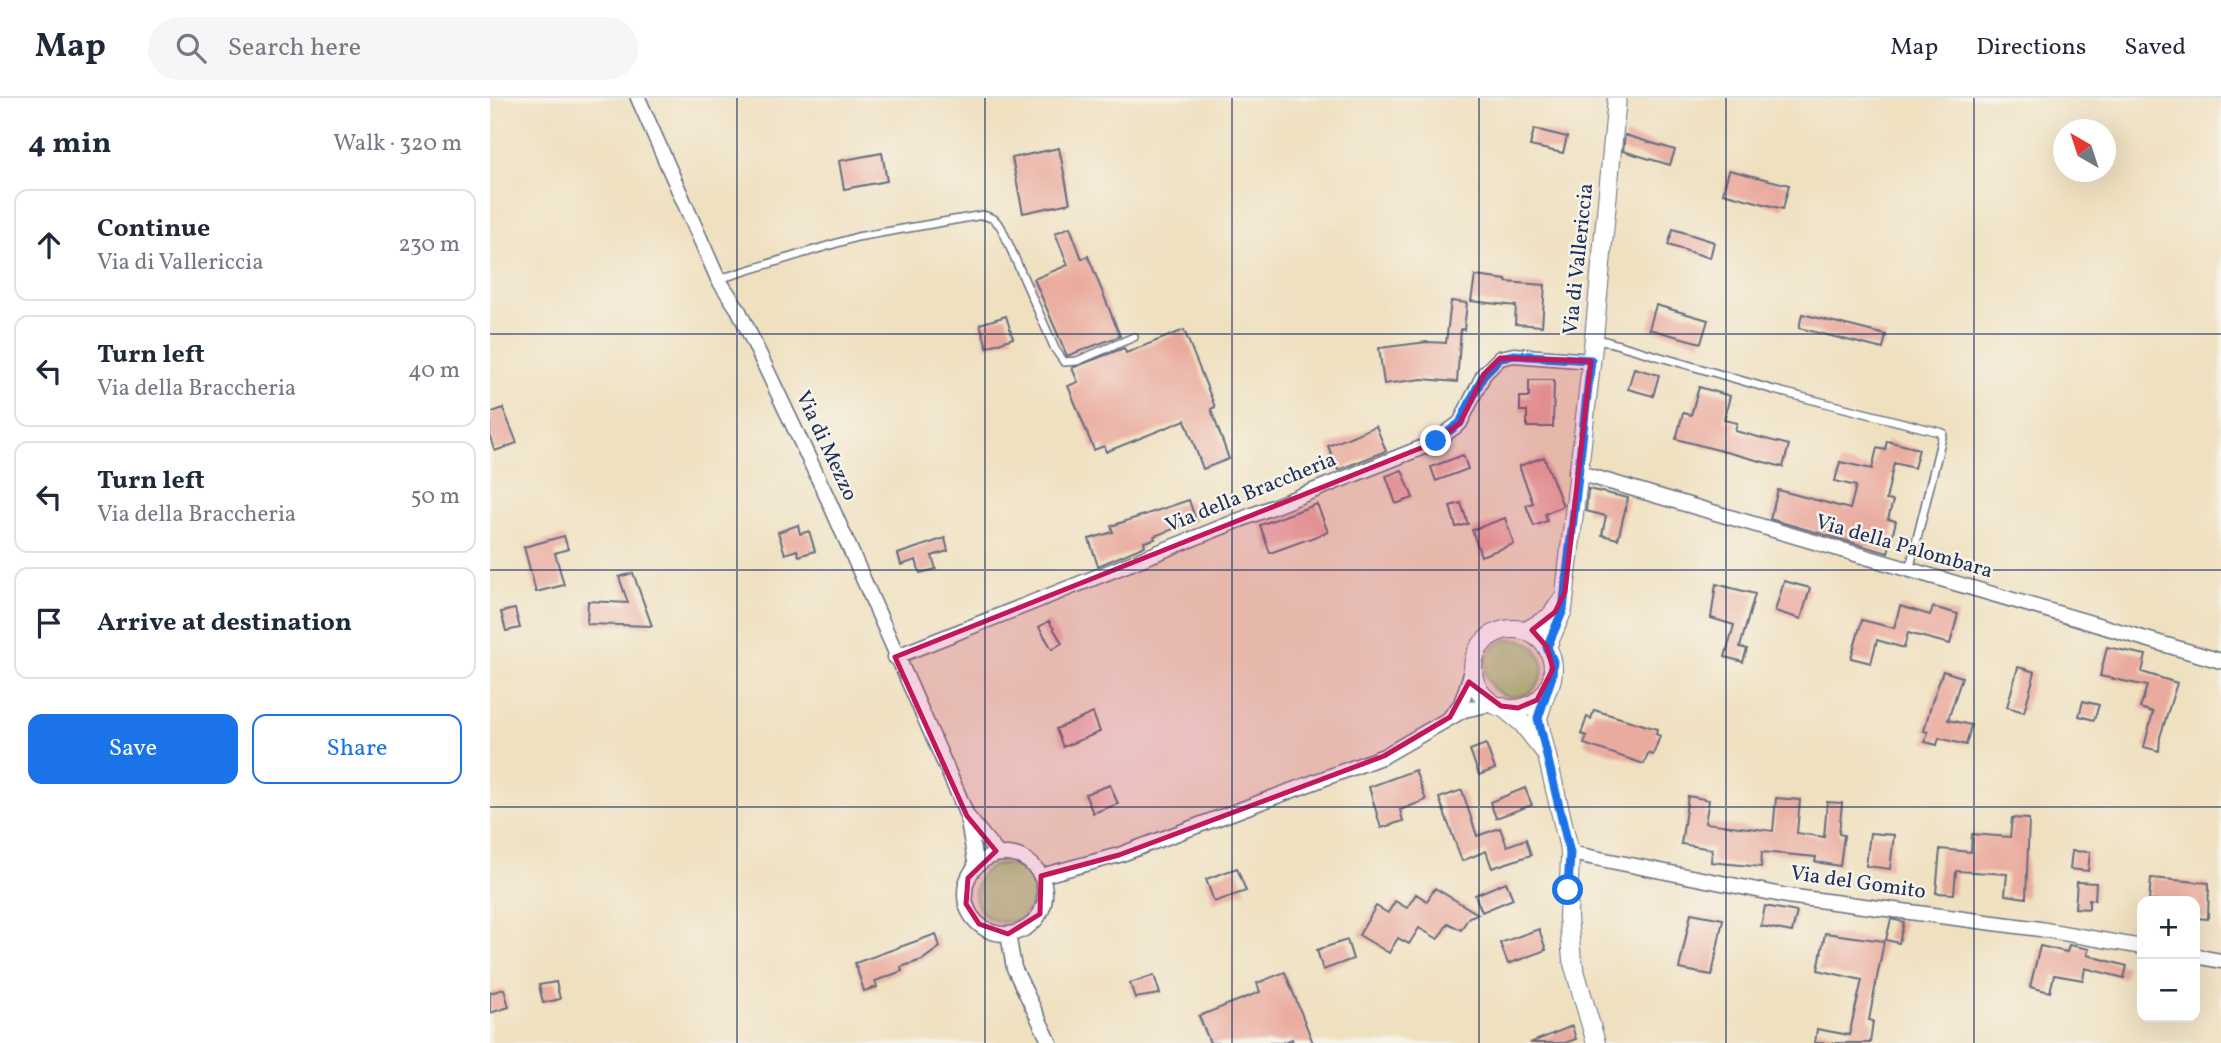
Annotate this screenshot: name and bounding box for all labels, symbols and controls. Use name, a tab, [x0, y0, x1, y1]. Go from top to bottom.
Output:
search box	[148, 17, 638, 80]
text: Map	[35, 25, 106, 71]
icon: search	[172, 29, 210, 67]
text: Search here	[228, 30, 361, 66]
text: Map	[1890, 31, 1938, 65]
text: Directions	[1976, 31, 2086, 65]
text: Saved	[2124, 31, 2186, 65]
north arrow	[2053, 119, 2116, 182]
text: 4 min	[28, 123, 112, 165]
text: Walk · 320 m	[333, 128, 462, 160]
street label: Via di Vallericcia	[1557, 182, 1601, 336]
text: Continue	[97, 211, 210, 247]
icon: ahead	[30, 226, 68, 264]
text: 230 m	[398, 229, 460, 261]
text: Via di Vallericcia	[97, 247, 264, 279]
text: Turn left	[97, 337, 205, 373]
icon: left	[30, 352, 68, 390]
text: 40 m	[408, 355, 460, 387]
text: Via della Braccheria	[97, 373, 296, 405]
street label: Via di Mezzo	[788, 386, 864, 506]
route end	[1420, 425, 1451, 456]
street label: Via della Braccheria	[1161, 445, 1341, 541]
text: Turn left	[97, 463, 205, 499]
icon: left	[30, 478, 68, 516]
text: 50 m	[411, 481, 460, 513]
text: Via della Braccheria	[97, 499, 296, 531]
street label: Via della Palombara	[1812, 508, 1996, 586]
icon: arrive	[30, 604, 68, 642]
text: Arrive at destination	[97, 605, 352, 641]
button: Save	[28, 714, 238, 784]
button: Share	[252, 714, 462, 784]
street label: Via del Gomito	[1788, 859, 1928, 907]
route start	[1552, 874, 1583, 905]
map controls	[2137, 896, 2200, 1022]
button: +	[2137, 896, 2200, 959]
button: −	[2137, 959, 2200, 1022]

